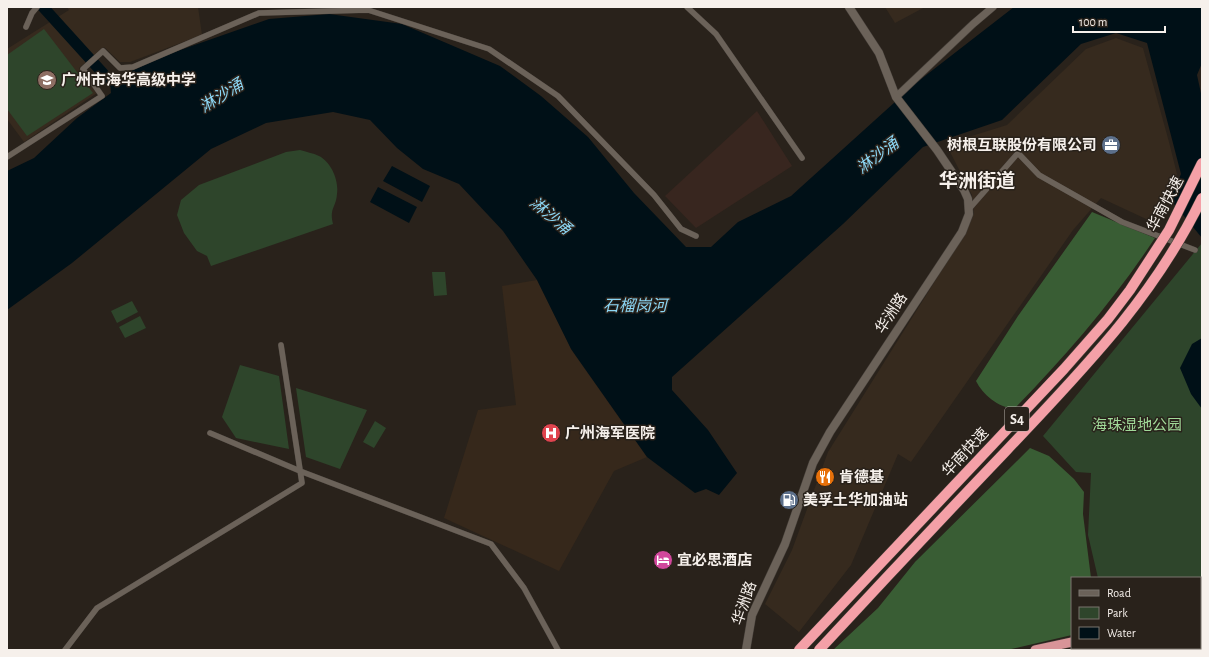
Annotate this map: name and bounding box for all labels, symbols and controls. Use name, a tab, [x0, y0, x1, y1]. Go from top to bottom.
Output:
scale bar	[1073, 8, 1165, 34]
text: 100 m	[1079, 16, 1107, 28]
school or university icon: 广州市海华高级中学	[36, 69, 58, 91]
place label: 广州市海华高级中学	[61, 71, 196, 88]
water label: 淋沙涌	[196, 74, 248, 115]
water label: 淋沙涌	[853, 133, 903, 177]
office icon: 树根互联股份有限公司	[1100, 134, 1122, 156]
place label: 树根互联股份有限公司	[947, 136, 1097, 153]
district label: 华洲街道	[939, 170, 1015, 191]
street label: 华南快速	[1143, 173, 1186, 234]
water label: 淋沙涌	[527, 193, 576, 239]
street label: 华洲路	[871, 289, 910, 336]
water label: 石榴岗河	[603, 297, 670, 314]
road number: S4	[1005, 407, 1029, 431]
park label: 海珠湿地公园	[1092, 417, 1182, 433]
hospital icon: 广州海军医院	[540, 422, 562, 444]
place label: 广州海军医院	[565, 424, 655, 441]
street label: 华南快速	[938, 424, 991, 479]
restaurant icon: 肯德基	[814, 466, 836, 488]
place label: 肯德基	[839, 468, 884, 485]
fuel station icon: 美孚土华加油站	[778, 489, 800, 511]
place label: 美孚土华加油站	[803, 491, 908, 508]
hotel icon: 宜必思酒店	[652, 549, 674, 571]
place label: 宜必思酒店	[677, 552, 752, 568]
legend	[1071, 577, 1201, 649]
street label: 华洲路	[728, 579, 759, 627]
text: Road	[1107, 587, 1131, 599]
text: Park	[1107, 607, 1128, 619]
text: Water	[1107, 627, 1136, 639]

